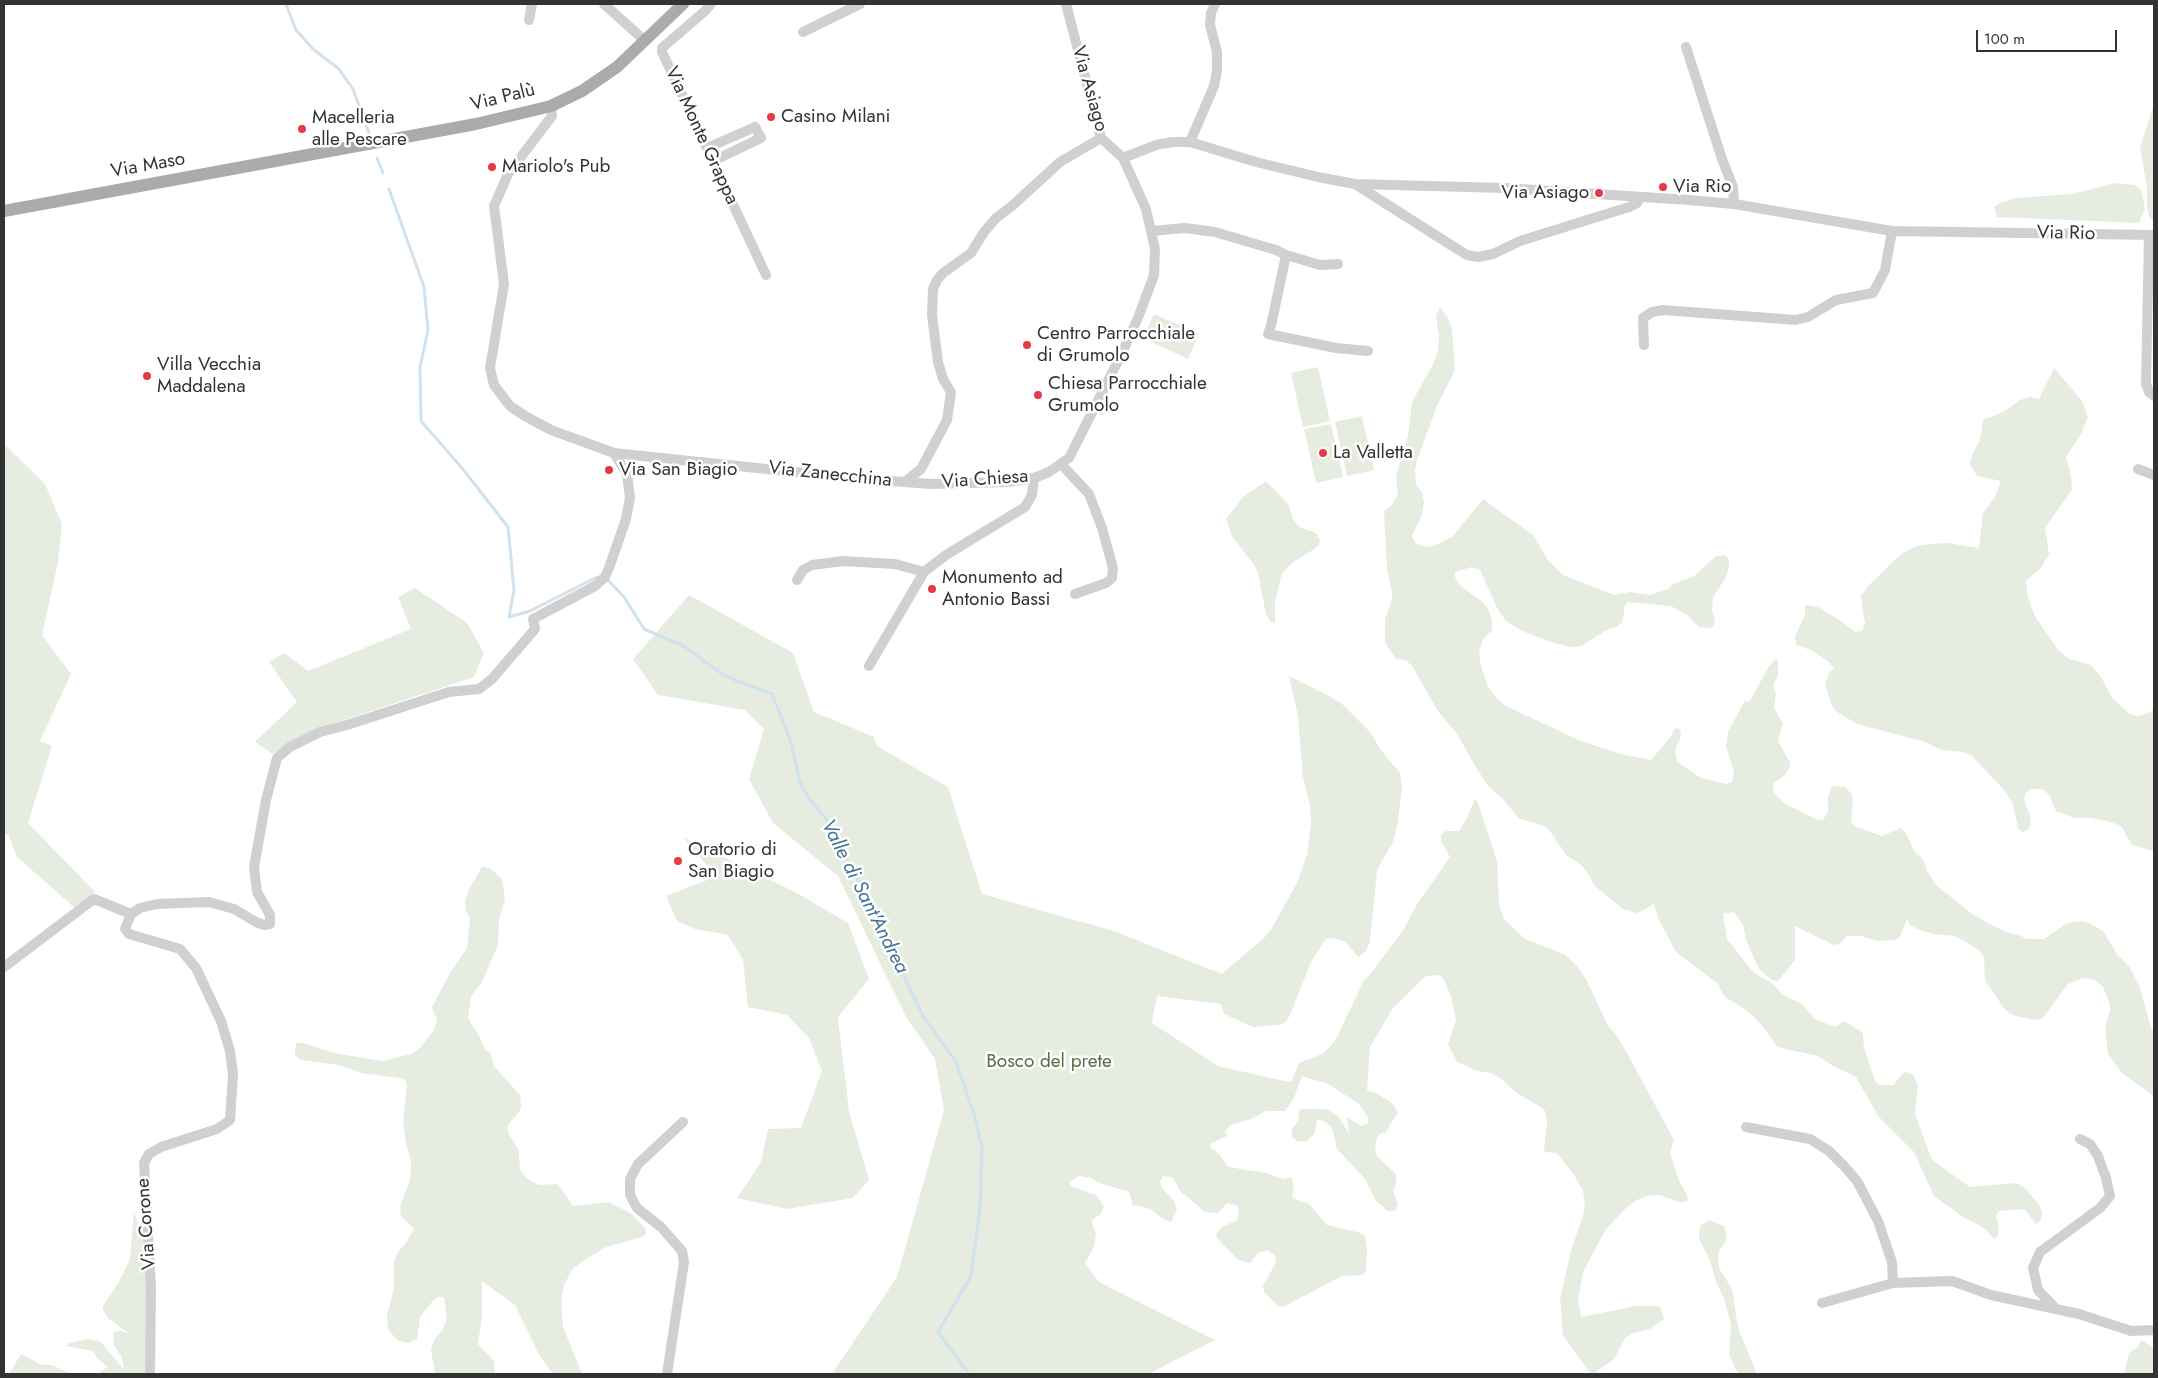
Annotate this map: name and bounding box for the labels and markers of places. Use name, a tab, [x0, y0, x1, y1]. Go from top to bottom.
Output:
place label: Casino Milani	[781, 106, 891, 128]
place label: Macelleria alle Pescare	[312, 107, 407, 151]
marker: Casino Milani	[765, 111, 777, 123]
marker: Macelleria alle Pescare	[296, 123, 308, 135]
place label: Mariolo's Pub	[502, 156, 610, 178]
marker: Mariolo's Pub	[486, 161, 498, 173]
place label: Via Rio	[1673, 176, 1731, 198]
marker: Via Rio	[1657, 181, 1669, 193]
place label: Via Asiago	[1501, 182, 1589, 204]
marker: Via Asiago	[1593, 187, 1605, 199]
place label: Centro Parrocchiale di Grumolo	[1037, 323, 1195, 367]
marker: Centro Parrocchiale di Grumolo	[1021, 339, 1033, 351]
place label: Villa Vecchia Maddalena	[157, 354, 261, 398]
marker: Villa Vecchia Maddalena	[141, 370, 153, 382]
place label: Chiesa Parrocchiale Grumolo	[1048, 373, 1207, 417]
marker: Chiesa Parrocchiale Grumolo	[1032, 389, 1044, 401]
place label: La Valletta	[1333, 442, 1413, 464]
marker: La Valletta	[1317, 447, 1329, 459]
place label: Via San Biagio	[619, 459, 737, 481]
marker: Via San Biagio	[603, 464, 615, 476]
place label: Monumento ad Antonio Bassi	[942, 567, 1063, 611]
marker: Monumento ad Antonio Bassi	[926, 583, 938, 595]
place label: Oratorio di San Biagio	[688, 839, 777, 883]
marker: Oratorio di San Biagio	[672, 855, 684, 867]

